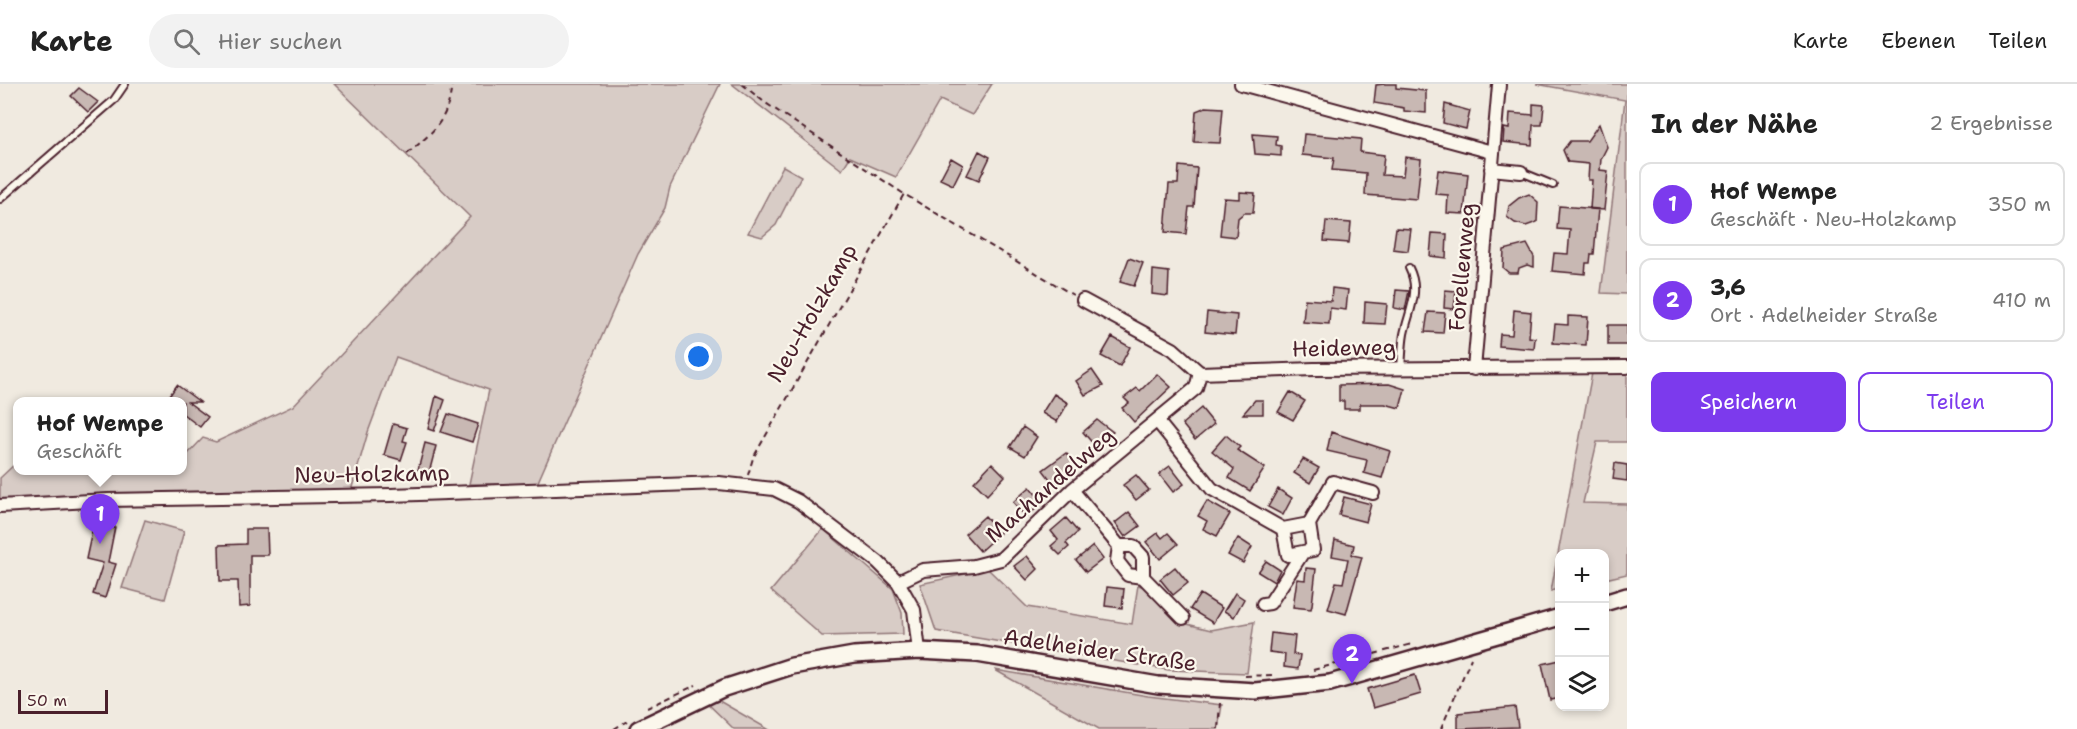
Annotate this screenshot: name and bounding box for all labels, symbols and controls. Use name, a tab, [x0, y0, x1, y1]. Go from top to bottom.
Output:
search box	[149, 14, 569, 68]
text: Karte	[30, 22, 113, 60]
icon: search	[170, 25, 203, 58]
text: Hier suchen	[218, 27, 342, 56]
text: Karte	[1793, 27, 1848, 55]
text: Ebenen	[1881, 27, 1956, 55]
text: Teilen	[1989, 27, 2047, 55]
text: In der Nähe	[1651, 106, 1818, 141]
text: 2 Ergebnisse	[1929, 110, 2053, 136]
text: Hof Wempe	[1710, 177, 1837, 206]
text: 1	[1668, 191, 1677, 217]
text: 350 m	[1987, 191, 2051, 217]
street label: Forellenweg	[1442, 202, 1482, 332]
text: Geschäft · Neu-Holzkamp	[1710, 206, 1957, 232]
street label: Neu-Holzkamp	[761, 238, 863, 388]
text: 3,6	[1710, 273, 1746, 302]
text: 2	[1666, 287, 1680, 313]
text: 410 m	[1992, 287, 2051, 313]
text: Ort · Adelheider Straße	[1710, 302, 1938, 328]
street label: Heideweg	[1292, 333, 1396, 363]
your location	[684, 342, 713, 371]
button: Speichern	[1651, 372, 1846, 432]
button: Teilen	[1858, 372, 2053, 432]
popup	[13, 397, 187, 475]
text: Hof Wempe	[36, 409, 164, 438]
street label: Machandelweg	[979, 421, 1121, 549]
text: Geschäft	[36, 438, 122, 464]
street label: Neu-Holzkamp	[294, 458, 450, 490]
pin: 1	[80, 494, 120, 544]
map controls	[1555, 549, 1609, 711]
button: +	[1555, 549, 1609, 603]
button: −	[1555, 603, 1609, 657]
street label: Adelheider Straße	[1002, 622, 1198, 678]
pin: 2	[1332, 634, 1372, 684]
button: layers	[1555, 657, 1609, 711]
scale bar	[18, 687, 108, 714]
text: 50 m	[27, 690, 67, 711]

